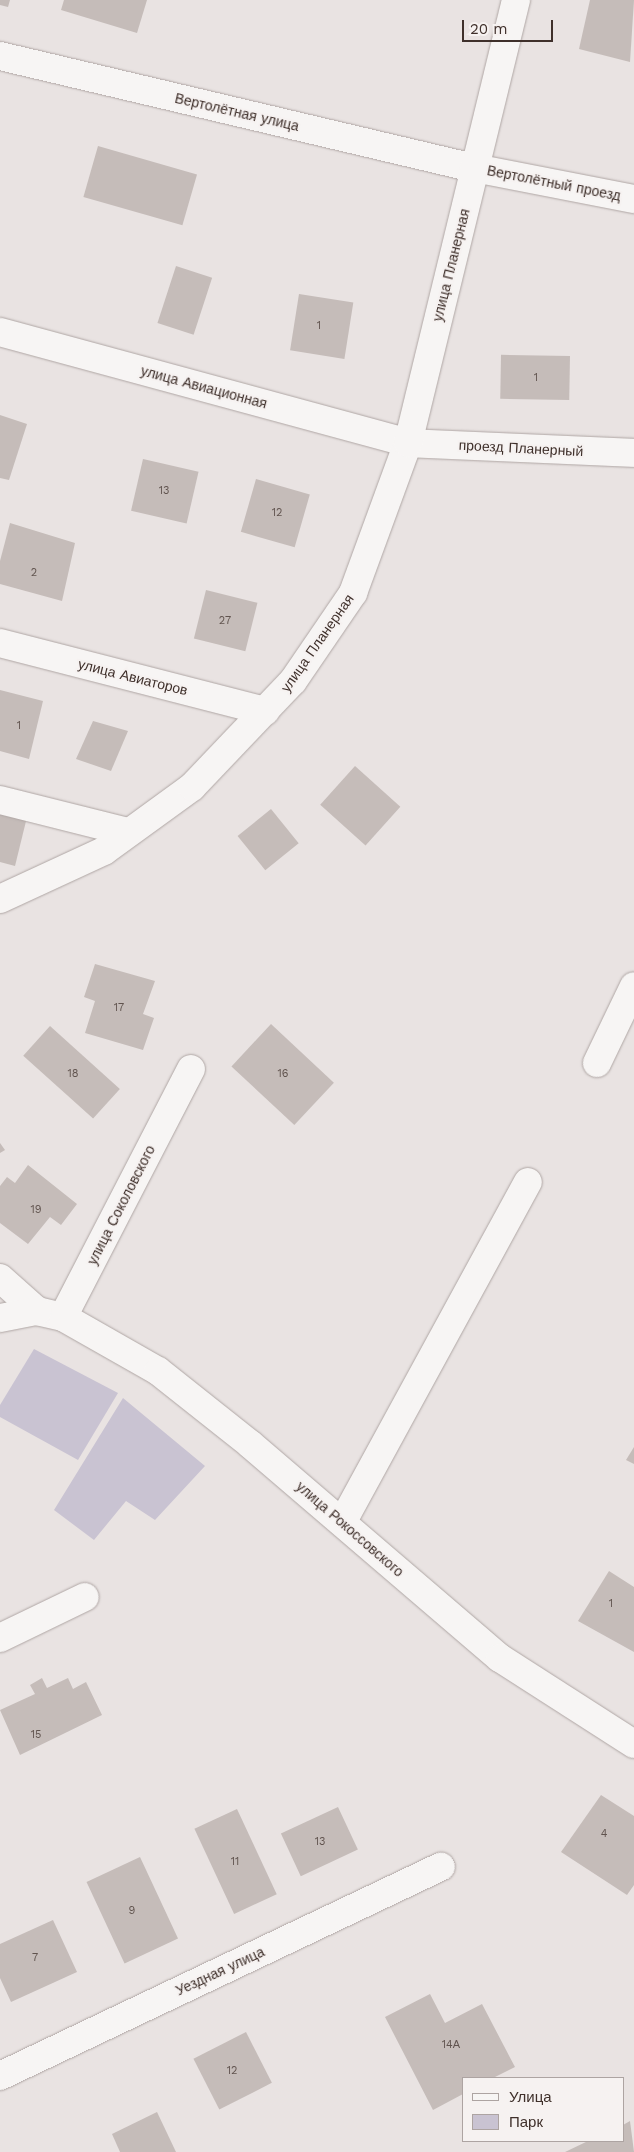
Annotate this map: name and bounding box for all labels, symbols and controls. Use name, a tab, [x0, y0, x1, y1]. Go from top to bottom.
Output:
scale bar	[464, 10, 555, 42]
text: 20 m	[470, 20, 508, 38]
street label: Вертолётная улица	[173, 90, 301, 134]
street label: Вертолётный проезд	[486, 162, 622, 204]
street label: улица Планерная	[429, 207, 473, 323]
house number: 1	[317, 319, 321, 333]
street label: улица Авиационная	[139, 362, 269, 412]
house number: 1	[534, 371, 538, 385]
street label: проезд Планерный	[458, 436, 584, 460]
house number: 13	[159, 484, 169, 498]
house number: 12	[272, 506, 282, 520]
house number: 2	[31, 566, 37, 580]
street label: улица Планерная	[277, 591, 357, 695]
house number: 27	[219, 614, 231, 628]
street label: улица Авиаторов	[76, 655, 190, 699]
house number: 1	[17, 719, 21, 733]
house number: 17	[114, 1001, 124, 1015]
house number: 18	[67, 1067, 79, 1081]
house number: 16	[278, 1067, 288, 1081]
street label: улица Соколовского	[84, 1142, 158, 1268]
house number: 19	[30, 1203, 42, 1217]
street label: улица Рокоссовского	[293, 1478, 407, 1580]
house number: 1	[609, 1597, 613, 1611]
house number: 15	[31, 1728, 41, 1742]
house number: 4	[601, 1827, 607, 1841]
house number: 13	[315, 1835, 325, 1849]
house number: 11	[231, 1855, 239, 1869]
house number: 9	[129, 1904, 135, 1918]
street label: Уездная улица	[173, 1943, 267, 1999]
house number: 7	[32, 1951, 38, 1965]
house number: 14А	[442, 2038, 460, 2052]
house number: 12	[227, 2064, 237, 2078]
legend	[462, 2077, 624, 2142]
text: Улица	[509, 2088, 552, 2106]
text: Парк	[509, 2113, 543, 2131]

